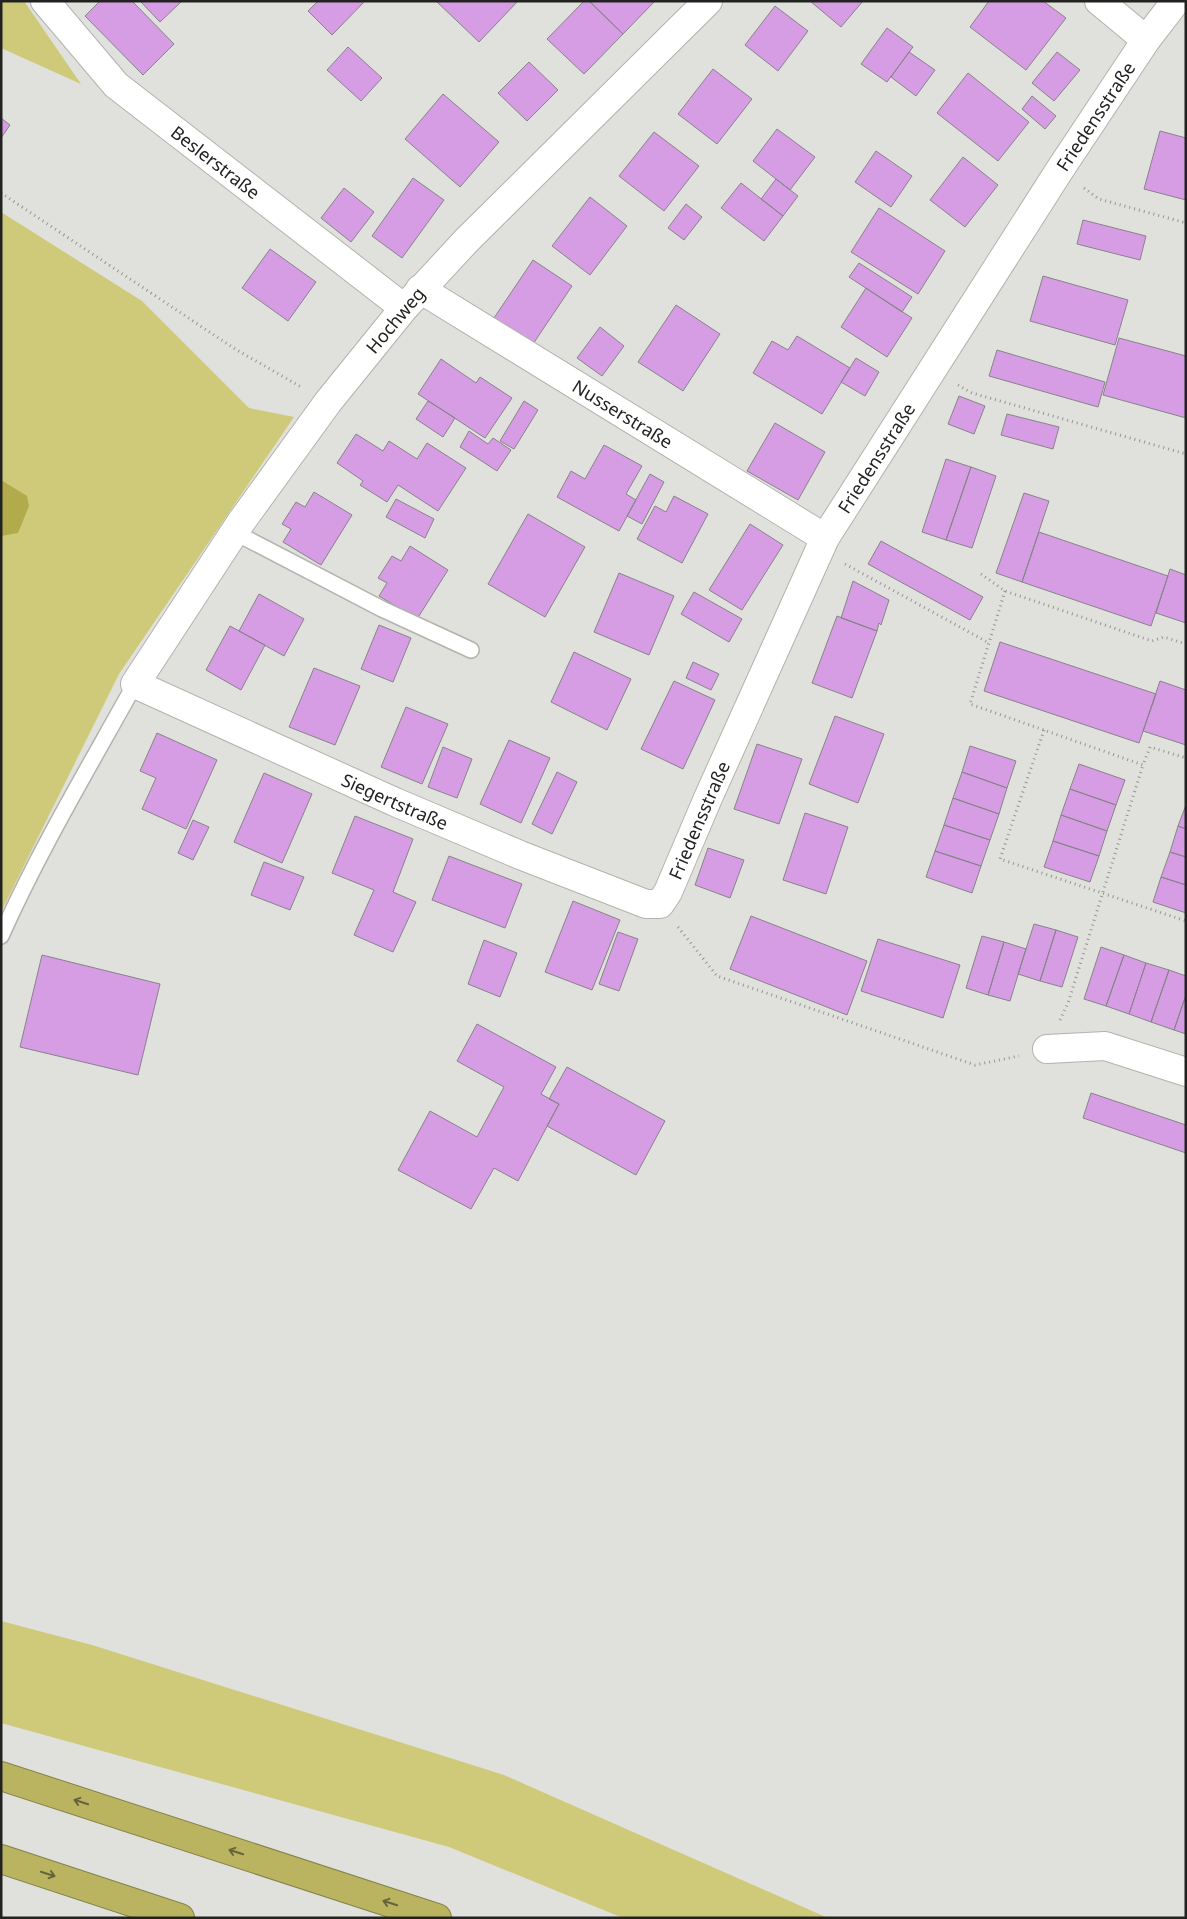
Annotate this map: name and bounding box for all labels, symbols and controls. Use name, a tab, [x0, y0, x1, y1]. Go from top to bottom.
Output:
street label: Friedensstraße	[1050, 57, 1140, 176]
street label: Beslerstraße	[166, 120, 265, 204]
street label: Hochweg	[360, 282, 430, 358]
street label: Nusserstraße	[568, 374, 677, 454]
street label: Friedensstraße	[832, 398, 920, 518]
street label: Friedensstraße	[663, 757, 735, 883]
street label: Siegertstraße	[338, 767, 452, 835]
one-way arrow	[74, 1797, 90, 1806]
one-way arrow	[228, 1847, 244, 1857]
one-way arrow	[39, 1870, 55, 1880]
one-way arrow	[383, 1897, 399, 1907]

